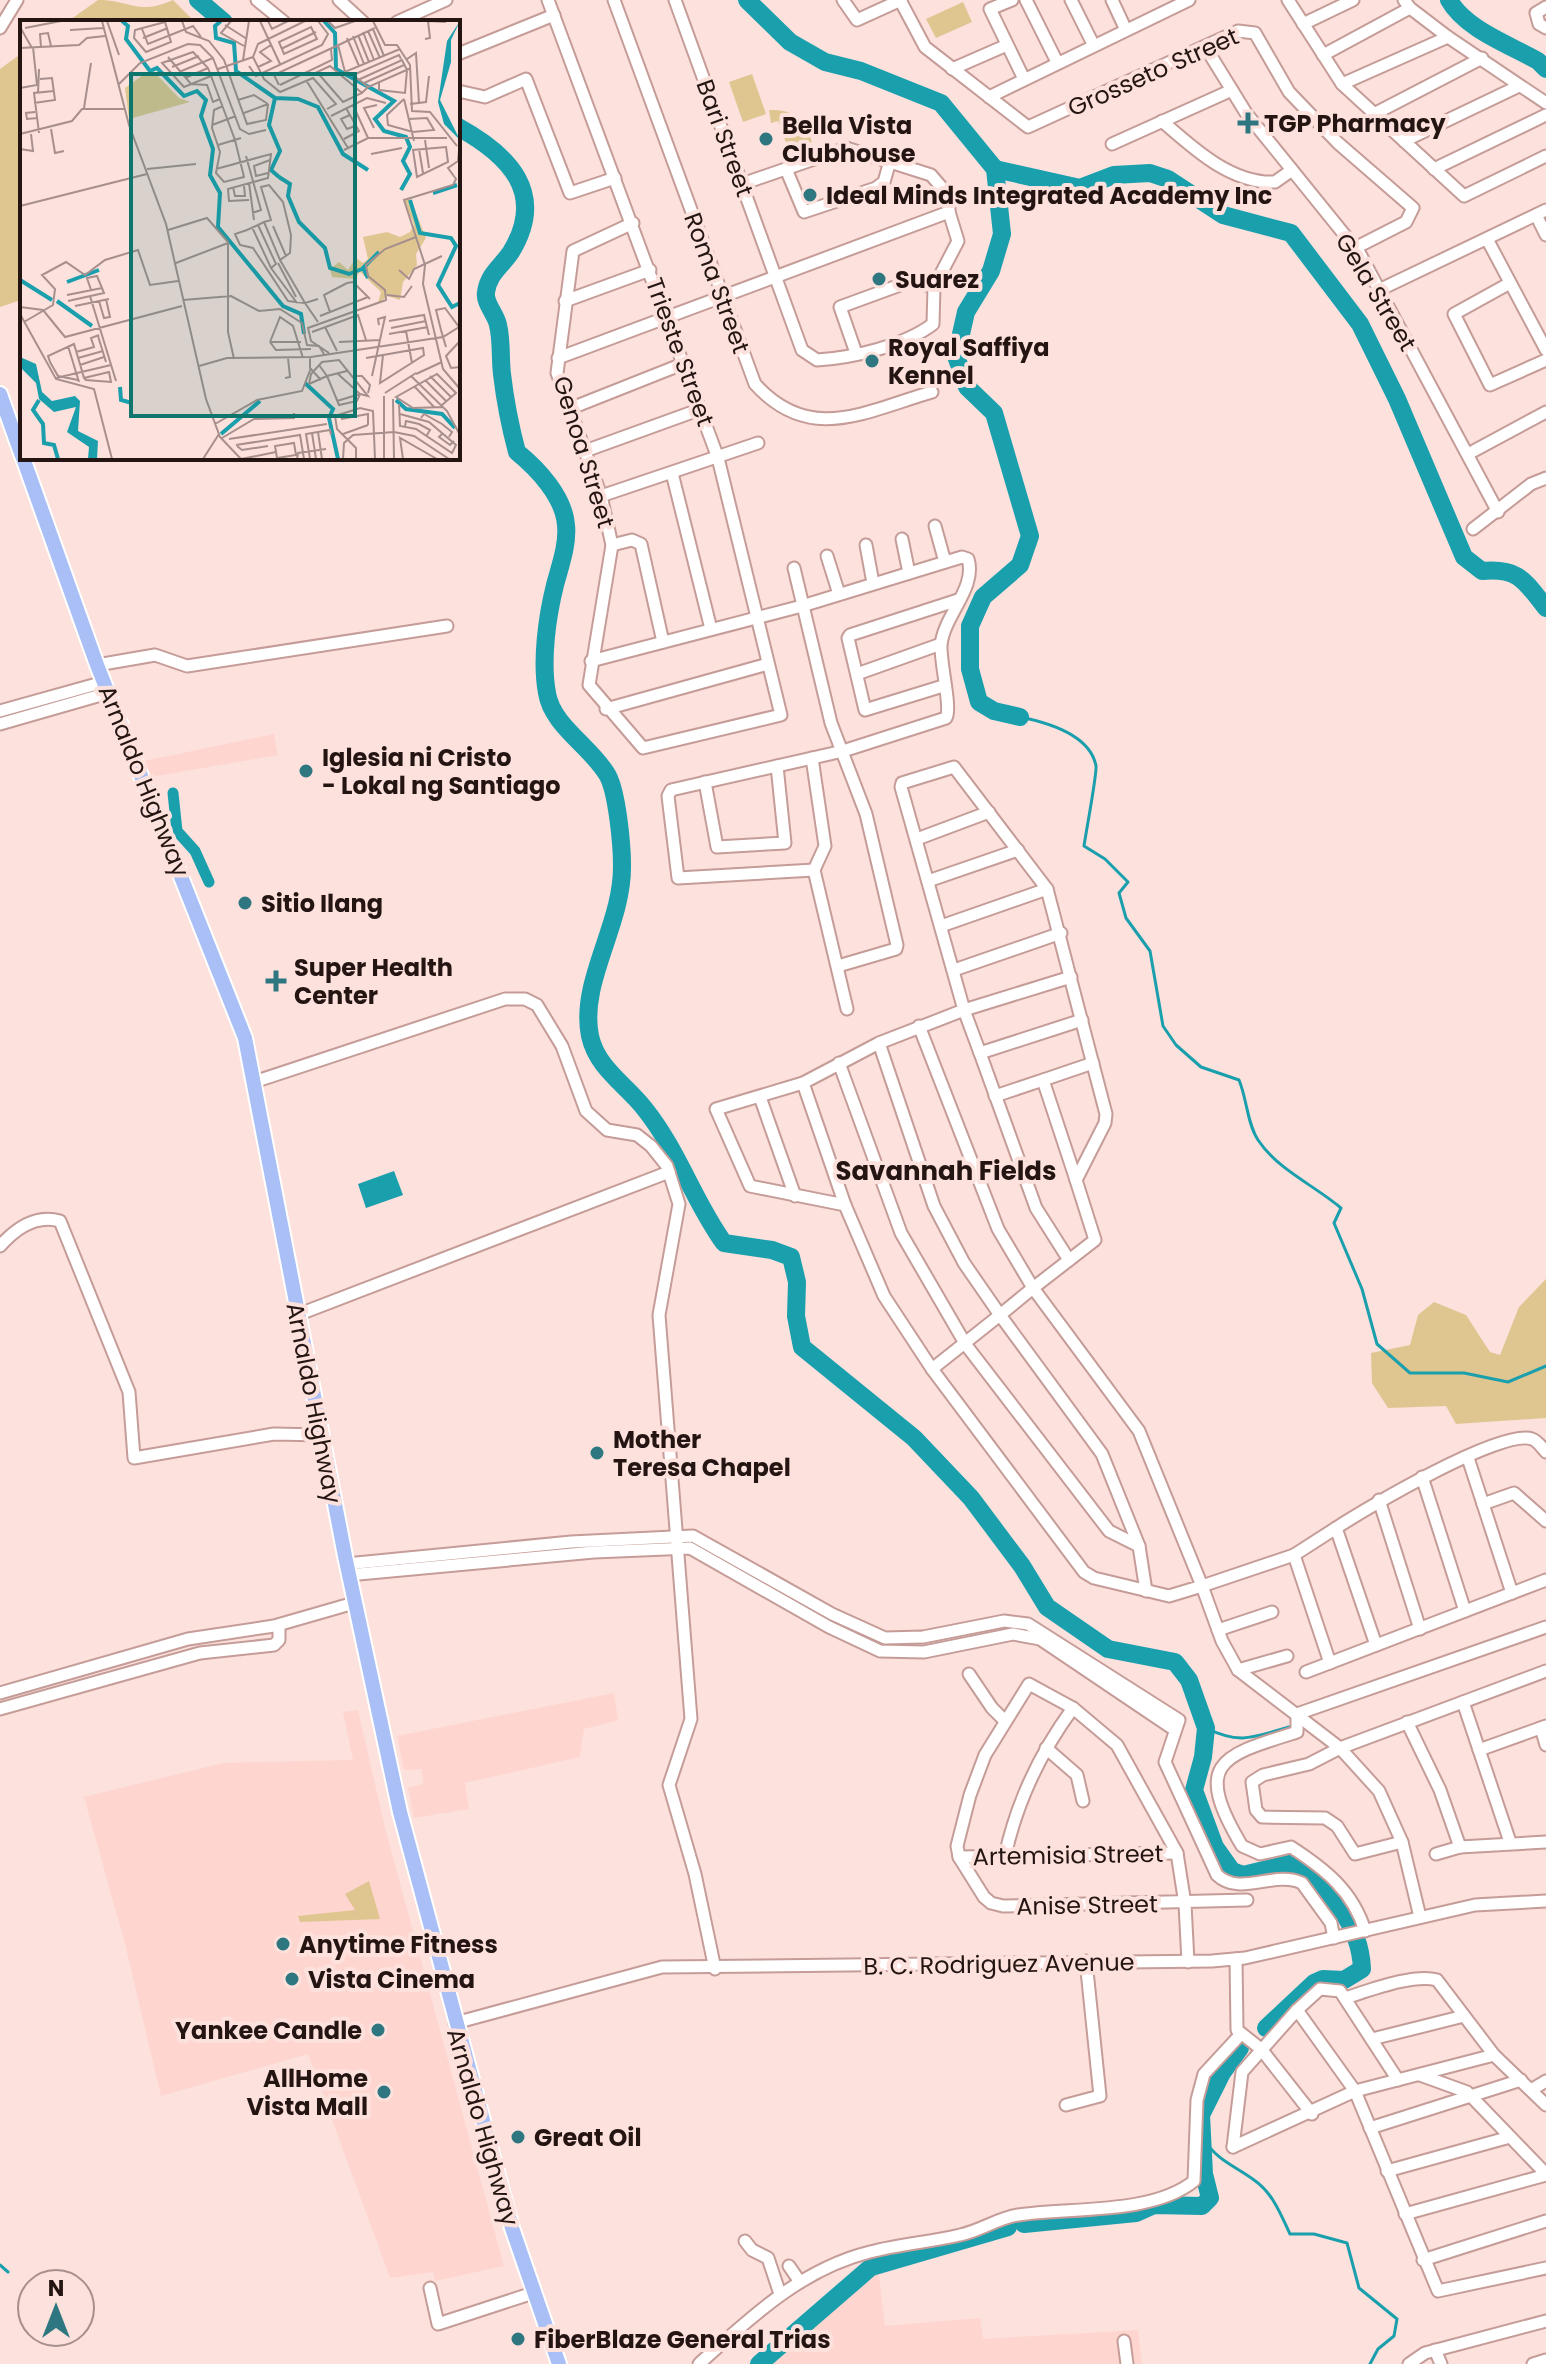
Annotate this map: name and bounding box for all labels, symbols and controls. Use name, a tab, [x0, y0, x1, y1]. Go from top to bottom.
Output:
inset map	[20, 20, 460, 460]
street label: Grosseto Street	[1062, 20, 1244, 124]
street label: Bari Street	[689, 75, 761, 201]
place label: TGP Pharmacy	[1264, 107, 1446, 140]
place label: Bella Vista Clubhouse	[782, 109, 916, 170]
marker: TGP Pharmacy	[1239, 114, 1257, 132]
marker: Bella Vista Clubhouse	[757, 130, 775, 148]
place label: Ideal Minds Integrated Academy Inc	[826, 179, 1272, 212]
marker: Ideal Minds Integrated Academy Inc	[801, 186, 819, 204]
street label: Roma Street	[676, 208, 758, 358]
street label: Gela Street	[1328, 227, 1424, 357]
place label: Suarez	[895, 263, 979, 296]
marker: Suarez	[870, 270, 888, 288]
street label: Trieste Street	[638, 273, 722, 431]
place label: Royal Saffiya Kennel	[888, 331, 1049, 392]
marker: Royal Saffiya Kennel	[863, 352, 881, 370]
street label: Genoa Street	[545, 372, 623, 532]
street label: Arnaldo Highway	[90, 680, 198, 882]
place label: Iglesia ni Cristo - Lokal ng Santiago	[322, 741, 561, 802]
marker: Iglesia ni Cristo - Lokal ng Santiago	[297, 762, 315, 780]
place label: Sitio Ilang	[261, 887, 383, 920]
marker: Sitio Ilang	[236, 894, 254, 912]
place label: Super Health Center	[294, 951, 453, 1012]
marker: Super Health Center	[265, 970, 287, 992]
district label: Savannah Fields	[835, 1153, 1057, 1189]
street label: Arnaldo Highway	[278, 1300, 350, 1507]
place label: Mother Teresa Chapel	[613, 1423, 791, 1484]
marker: Mother Teresa Chapel	[588, 1444, 606, 1462]
street label: Artemisia Street	[972, 1837, 1164, 1873]
street label: Anise Street	[1016, 1887, 1158, 1923]
place label: Anytime Fitness	[299, 1928, 498, 1961]
marker: Anytime Fitness	[274, 1935, 292, 1953]
street label: B. C. Rodriguez Avenue	[863, 1945, 1135, 1983]
place label: Vista Cinema	[308, 1963, 475, 1996]
marker: Vista Cinema	[283, 1970, 301, 1988]
place label: Yankee Candle	[175, 2014, 362, 2047]
marker: Yankee Candle	[369, 2021, 387, 2039]
street label: Arnaldo Highway	[439, 2024, 527, 2230]
place label: AllHome Vista Mall	[246, 2062, 368, 2123]
marker: AllHome Vista Mall	[375, 2083, 393, 2101]
place label: Great Oil	[534, 2121, 642, 2154]
marker: Great Oil	[509, 2128, 527, 2146]
north arrow	[16, 2268, 96, 2348]
text: N	[48, 2273, 64, 2304]
place label: FiberBlaze General Trias	[534, 2323, 831, 2356]
marker: FiberBlaze General Trias	[509, 2330, 527, 2348]

